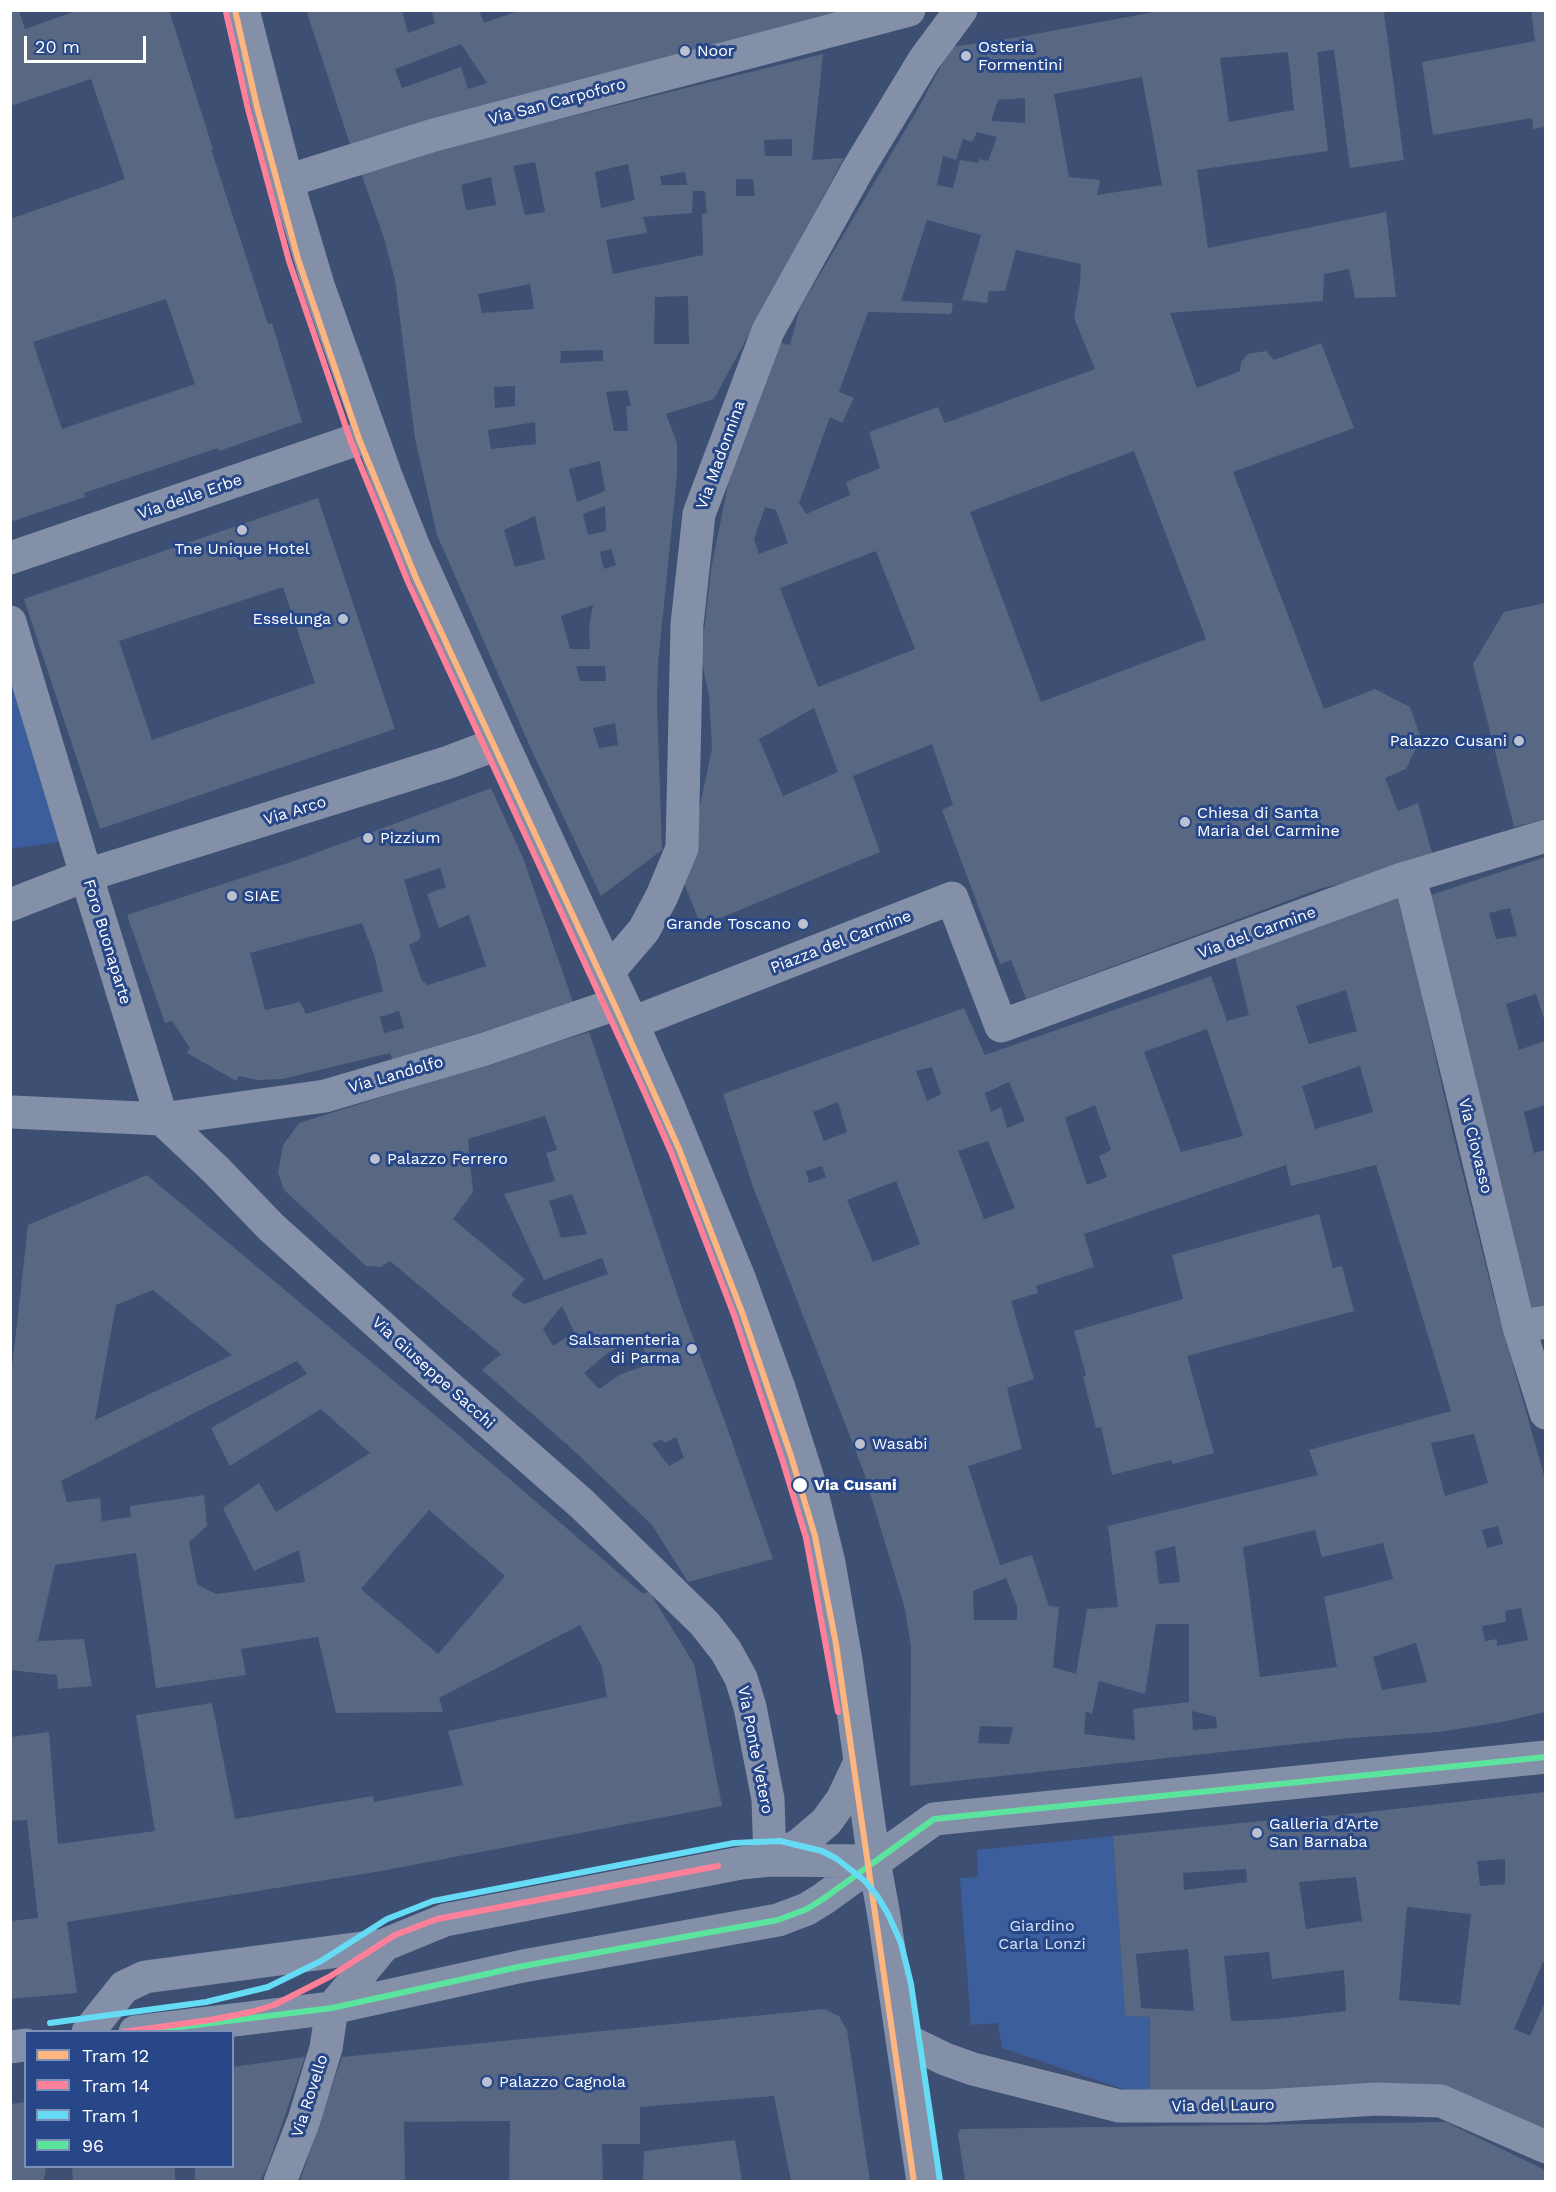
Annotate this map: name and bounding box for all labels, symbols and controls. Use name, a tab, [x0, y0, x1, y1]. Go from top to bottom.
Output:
scale bar	[27, 24, 148, 62]
text: 20 m	[35, 36, 80, 57]
place label: Osteria Formentini	[978, 37, 1062, 75]
place label: Noor	[697, 41, 734, 61]
marker: Noor	[678, 44, 692, 58]
marker: Osteria Formentini	[959, 49, 973, 63]
street label: Via San Carpoforo	[486, 74, 628, 130]
street label: Via Madonnina	[692, 398, 750, 512]
street label: Via delle Erbe	[135, 470, 245, 524]
marker: Tne Unique Hotel	[235, 523, 249, 537]
place label: Tne Unique Hotel	[174, 539, 310, 559]
place label: Esselunga	[252, 609, 331, 629]
marker: Esselunga	[336, 612, 350, 626]
place label: Palazzo Cusani	[1390, 731, 1507, 751]
marker: Palazzo Cusani	[1512, 734, 1526, 748]
street label: Via Arco	[261, 792, 329, 830]
place label: Chiesa di Santa Maria del Carmine	[1197, 803, 1340, 841]
marker: Chiesa di Santa Maria del Carmine	[1178, 815, 1192, 829]
place label: Pizzium	[380, 828, 440, 848]
marker: Pizzium	[361, 831, 375, 845]
street label: Foro Buonaparte	[79, 877, 135, 1007]
place label: SIAE	[244, 886, 280, 906]
marker: SIAE	[225, 889, 239, 903]
street label: Via del Carmine	[1195, 903, 1319, 963]
street label: Piazza del Carmine	[768, 906, 914, 978]
place label: Grande Toscano	[666, 914, 791, 934]
marker: Grande Toscano	[796, 917, 810, 931]
street label: Via Landolfo	[346, 1052, 446, 1098]
street label: Via Ciovasso	[1454, 1096, 1496, 1196]
place label: Palazzo Ferrero	[387, 1149, 508, 1169]
marker: Palazzo Ferrero	[368, 1152, 382, 1166]
street label: Via Giuseppe Sacchi	[368, 1313, 498, 1433]
place label: Salsamenteria di Parma	[568, 1330, 680, 1368]
marker: Salsamenteria di Parma	[685, 1342, 699, 1356]
place label: Wasabi	[872, 1434, 928, 1454]
marker: Wasabi	[853, 1437, 867, 1451]
place label: Via Cusani	[814, 1475, 897, 1495]
marker: Via Cusani	[791, 1476, 809, 1494]
street label: Via Ponte Vetero	[733, 1684, 777, 1816]
place label: Galleria d'Arte San Barnaba	[1269, 1814, 1379, 1852]
marker: Galleria d'Arte San Barnaba	[1250, 1826, 1264, 1840]
park label: Giardino Carla Lonzi	[998, 1916, 1086, 1954]
legend	[24, 2030, 234, 2168]
text: Tram 12	[82, 2045, 149, 2066]
street label: Via Rovello	[288, 2052, 332, 2140]
place label: Palazzo Cagnola	[499, 2072, 626, 2092]
text: Tram 14	[82, 2075, 150, 2096]
marker: Palazzo Cagnola	[480, 2075, 494, 2089]
street label: Via del Lauro	[1171, 2096, 1275, 2116]
text: Tram 1	[82, 2105, 139, 2126]
text: 96	[82, 2135, 104, 2156]

